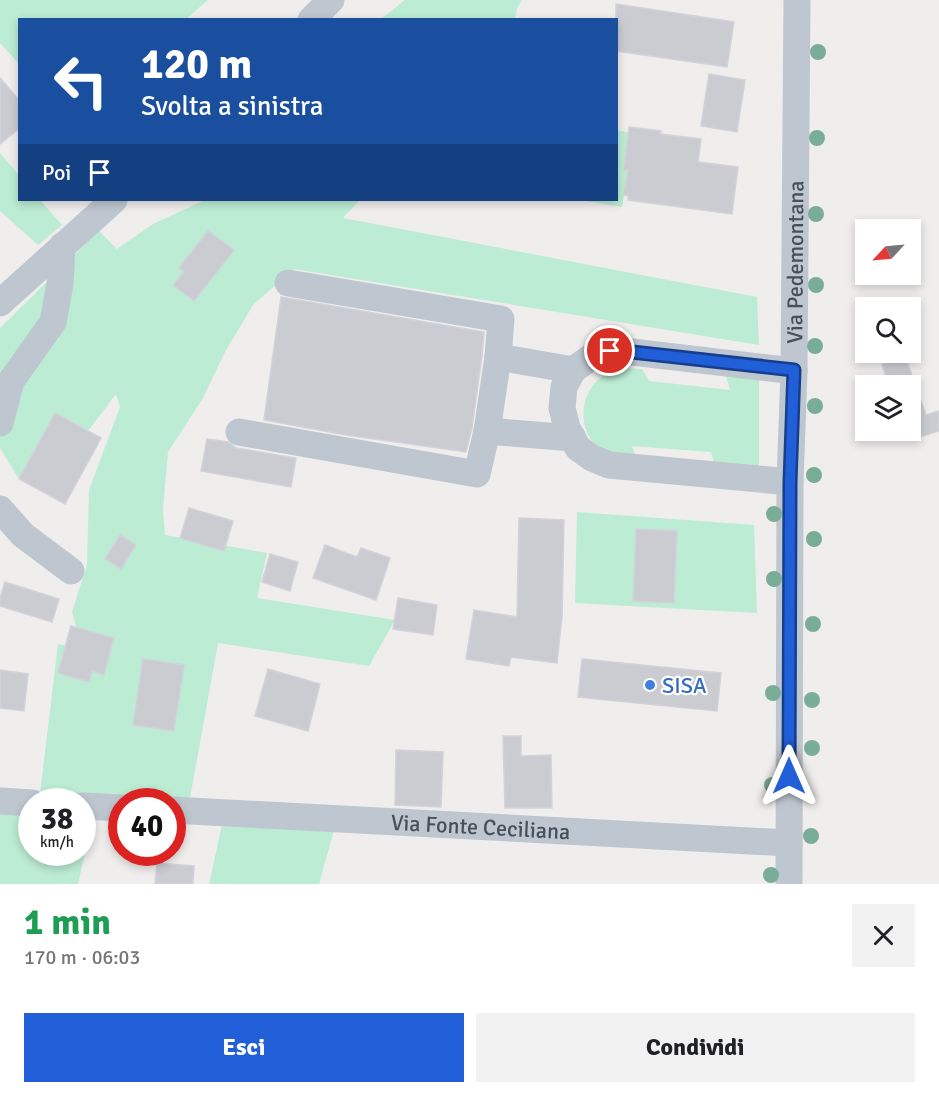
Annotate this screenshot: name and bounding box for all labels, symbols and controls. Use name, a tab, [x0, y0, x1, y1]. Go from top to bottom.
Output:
text: 120 m	[141, 39, 252, 90]
icon: left	[42, 42, 120, 120]
text: Svolta a sinistra	[141, 90, 324, 123]
icon: arrive	[83, 156, 116, 189]
text: Poi	[42, 159, 71, 186]
street label: Via Pedemontana	[781, 180, 810, 344]
north arrow	[855, 219, 921, 285]
map controls	[855, 219, 921, 441]
button: search	[855, 297, 921, 363]
pin	[584, 325, 635, 376]
icon: arrive	[593, 334, 626, 367]
button: layers	[855, 375, 921, 441]
place label: SISA	[662, 672, 707, 699]
marker: SISA	[643, 678, 657, 692]
position arrow	[757, 744, 821, 808]
speed limit sign: 40	[108, 788, 186, 866]
text: 38	[41, 801, 73, 838]
street label: Via Fonte Ceciliana	[390, 809, 571, 845]
text: km/h	[40, 833, 74, 851]
text: 1 min	[24, 900, 111, 945]
button: close	[852, 904, 915, 967]
text: 170 m · 06:03	[24, 945, 140, 970]
button: Esci	[24, 1013, 464, 1082]
button: Condividi	[476, 1013, 915, 1082]

